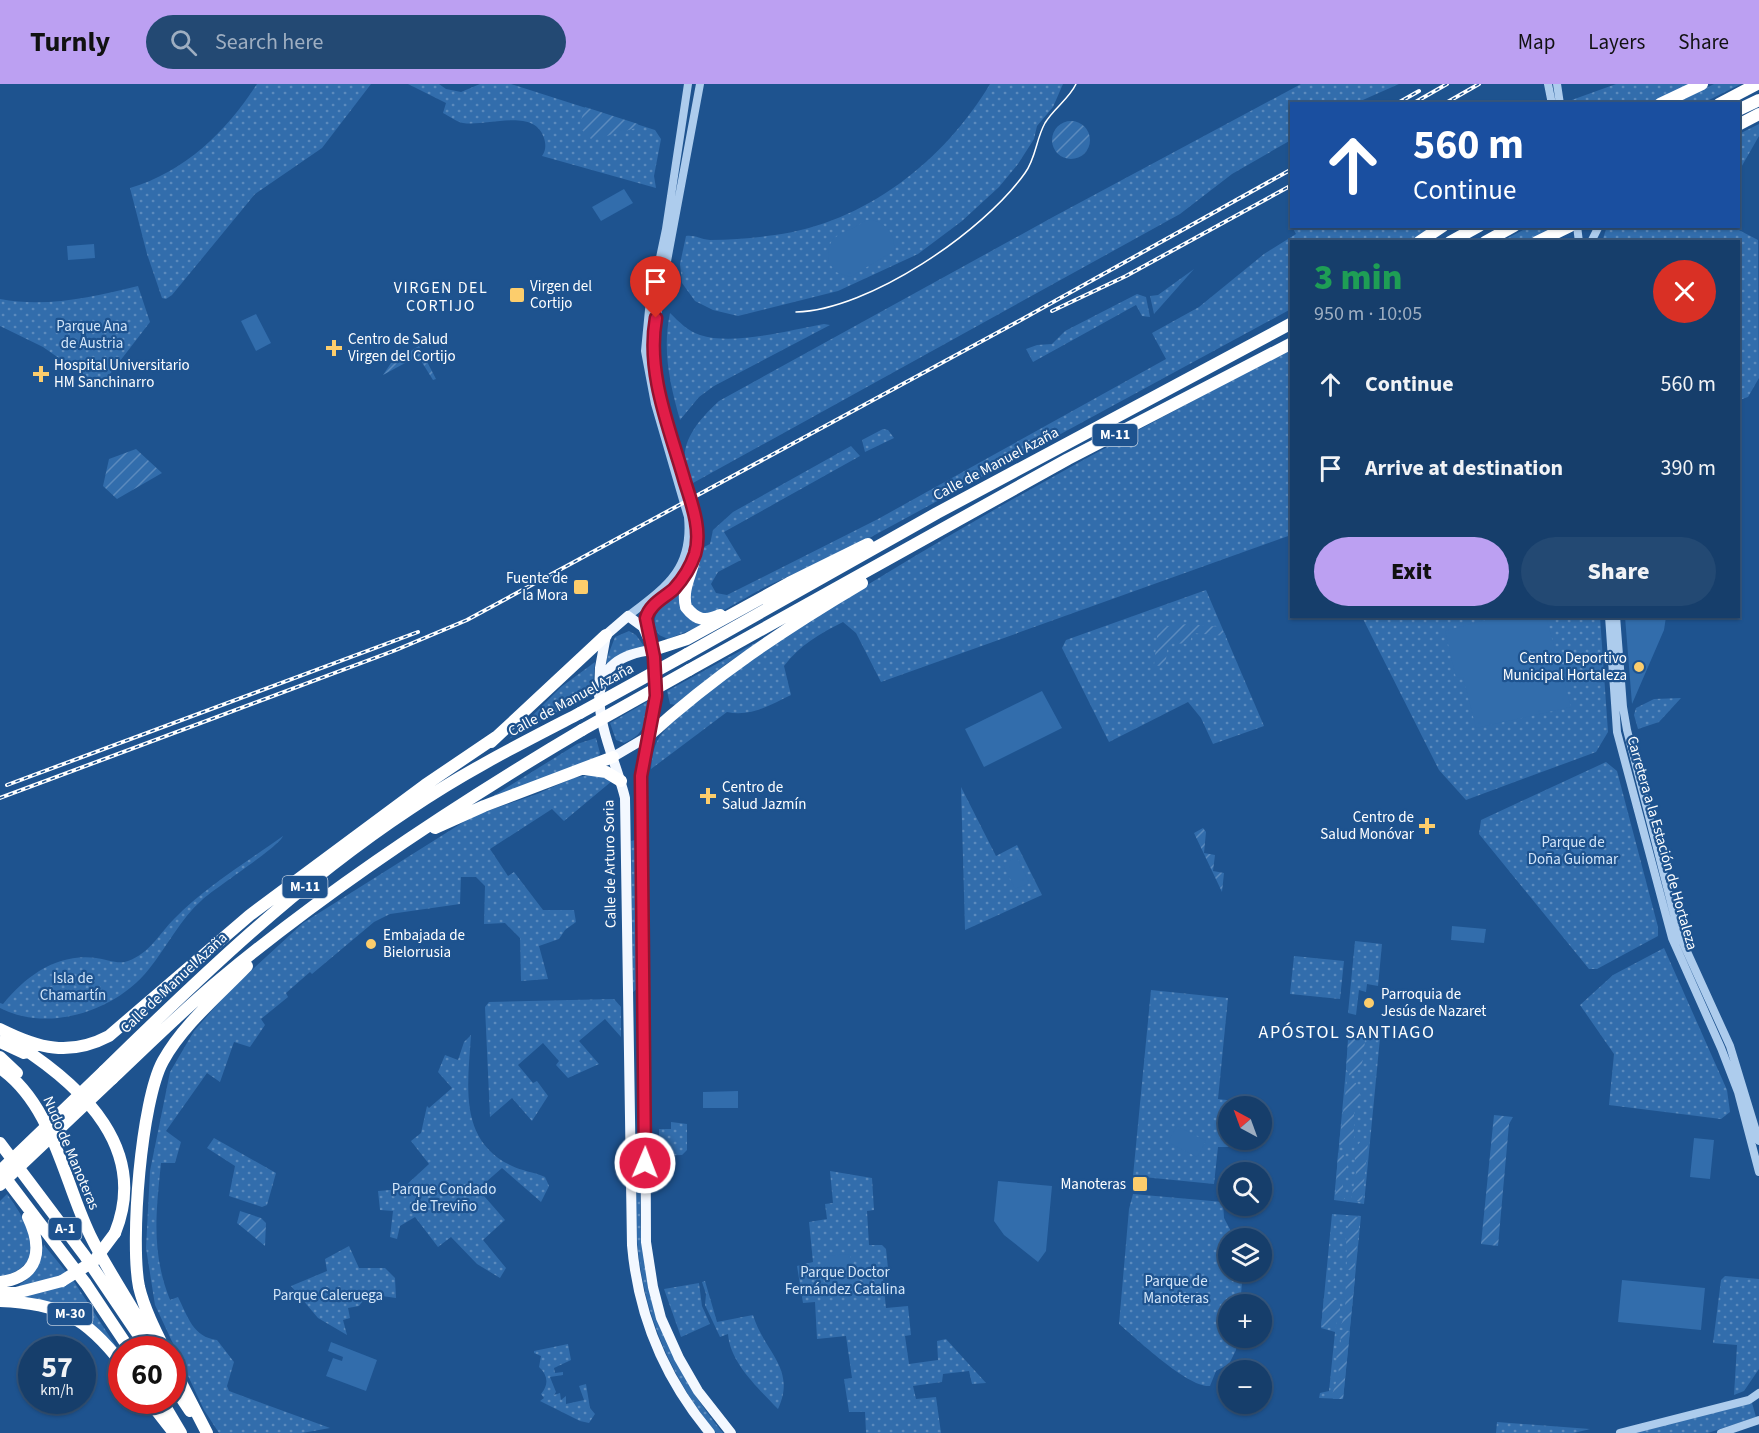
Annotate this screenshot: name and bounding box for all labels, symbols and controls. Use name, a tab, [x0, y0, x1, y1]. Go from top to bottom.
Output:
search box	[146, 15, 566, 69]
text: Turnly	[30, 22, 110, 62]
icon: search	[167, 26, 200, 59]
text: Search here	[215, 26, 324, 58]
text: Map	[1518, 27, 1555, 57]
text: Layers	[1588, 27, 1645, 57]
text: Share	[1678, 27, 1729, 57]
text: 560 m	[1413, 115, 1524, 175]
icon: ahead	[1314, 126, 1392, 204]
text: Continue	[1413, 171, 1516, 210]
text: 3 min	[1314, 252, 1402, 303]
pin	[630, 256, 681, 318]
button: close	[1653, 260, 1716, 323]
icon: arrive	[639, 265, 672, 298]
place label: Virgen del Cortijo	[530, 276, 592, 314]
district label: VIRGEN DEL CORTIJO	[394, 277, 488, 317]
marker: Virgen del Cortijo	[508, 286, 526, 304]
text: 950 m · 10:05	[1314, 300, 1422, 328]
park label: Parque Ana de Austria	[56, 316, 128, 354]
place label: Centro de Salud Virgen del Cortijo	[348, 329, 456, 367]
marker: Centro de Salud Virgen del Cortijo	[325, 339, 343, 357]
place label: Hospital Universitario HM Sanchinarro	[54, 355, 190, 393]
marker: Hospital Universitario HM Sanchinarro	[32, 365, 50, 383]
icon: ahead	[1314, 368, 1347, 401]
text: Continue	[1365, 368, 1454, 400]
text: 560 m	[1661, 368, 1716, 400]
street label: Calle de Manuel Azaña	[929, 422, 1063, 506]
road number: M-11	[1092, 424, 1138, 446]
icon: arrive	[1314, 452, 1347, 485]
text: Arrive at destination	[1365, 452, 1563, 484]
text: 390 m	[1661, 452, 1716, 484]
button: Exit	[1314, 537, 1509, 606]
button: Share	[1521, 537, 1716, 606]
place label: Fuente de la Mora	[506, 568, 568, 606]
marker: Fuente de la Mora	[572, 578, 590, 596]
place label: Centro Deportivo Municipal Hortaleza	[1503, 648, 1627, 686]
street label: Calle de Manuel Azaña	[504, 658, 638, 742]
marker: Centro Deportivo Municipal Hortaleza	[1632, 660, 1646, 674]
street label: Carretera a la Estación de Hortaleza	[1621, 734, 1703, 952]
place label: Centro de Salud Jazmín	[722, 777, 806, 815]
marker: Centro de Salud Jazmín	[699, 787, 717, 805]
street label: Calle de Arturo Soria	[598, 800, 622, 928]
place label: Centro de Salud Monóvar	[1320, 807, 1415, 845]
marker: Centro de Salud Monóvar	[1418, 817, 1436, 835]
park label: Parque de Doña Guiomar	[1528, 832, 1619, 870]
road number: M-11	[282, 876, 328, 898]
place label: Embajada de Bielorrusia	[383, 925, 465, 963]
street label: Calle de Manuel Azaña	[116, 928, 232, 1038]
marker: Embajada de Bielorrusia	[364, 937, 378, 951]
park label: Isla de Chamartín	[40, 968, 106, 1006]
place label: Parroquia de Jesús de Nazaret	[1381, 984, 1486, 1022]
marker: Parroquia de Jesús de Nazaret	[1362, 996, 1376, 1010]
district label: APÓSTOL SANTIAGO	[1259, 1020, 1435, 1045]
street label: Nudo de Manoteras	[38, 1093, 104, 1213]
north arrow	[1218, 1096, 1272, 1150]
map controls	[1218, 1096, 1272, 1414]
position arrow	[613, 1131, 677, 1195]
button: search	[1218, 1162, 1272, 1216]
place label: Manoteras	[1060, 1174, 1126, 1195]
marker: Manoteras	[1131, 1175, 1149, 1193]
park label: Parque Condado de Treviño	[392, 1179, 496, 1217]
road number: A-1	[48, 1218, 82, 1240]
button: layers	[1218, 1228, 1272, 1282]
park label: Parque Doctor Fernández Catalina	[785, 1262, 905, 1300]
park label: Parque de Manoteras	[1143, 1271, 1209, 1309]
park label: Parque Caleruega	[273, 1285, 383, 1306]
button: +	[1218, 1294, 1272, 1348]
road number: M-30	[48, 1303, 92, 1325]
speed limit sign: 60	[108, 1336, 186, 1414]
text: 57	[41, 1346, 73, 1389]
button: −	[1218, 1360, 1272, 1414]
text: km/h	[40, 1380, 74, 1401]

